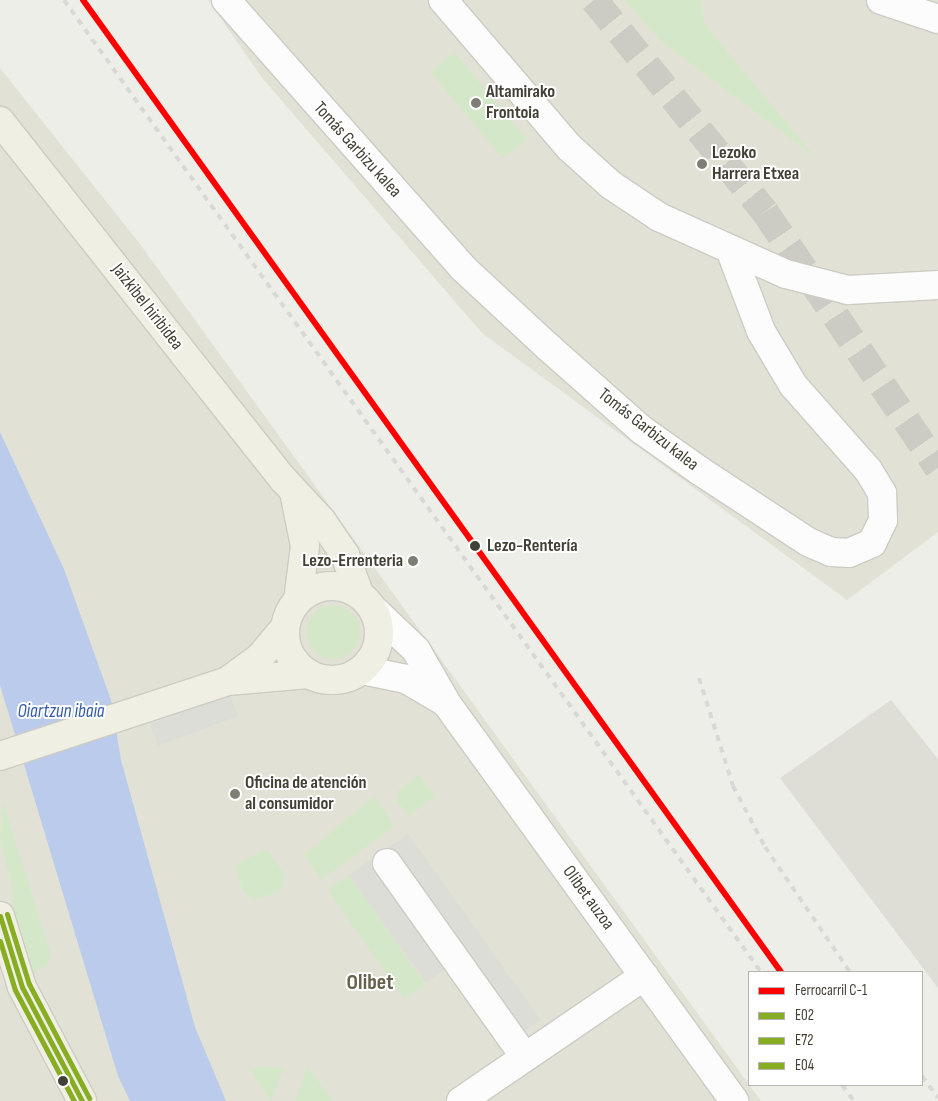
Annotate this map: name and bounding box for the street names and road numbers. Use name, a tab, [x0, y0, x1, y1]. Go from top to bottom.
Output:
street label: Tomás Garbizu kalea	[308, 98, 406, 202]
street label: Jaizkibel hiribidea	[107, 260, 187, 354]
street label: Tomás Garbizu kalea	[594, 384, 702, 476]
street label: Olibet auzoa	[558, 862, 618, 934]

